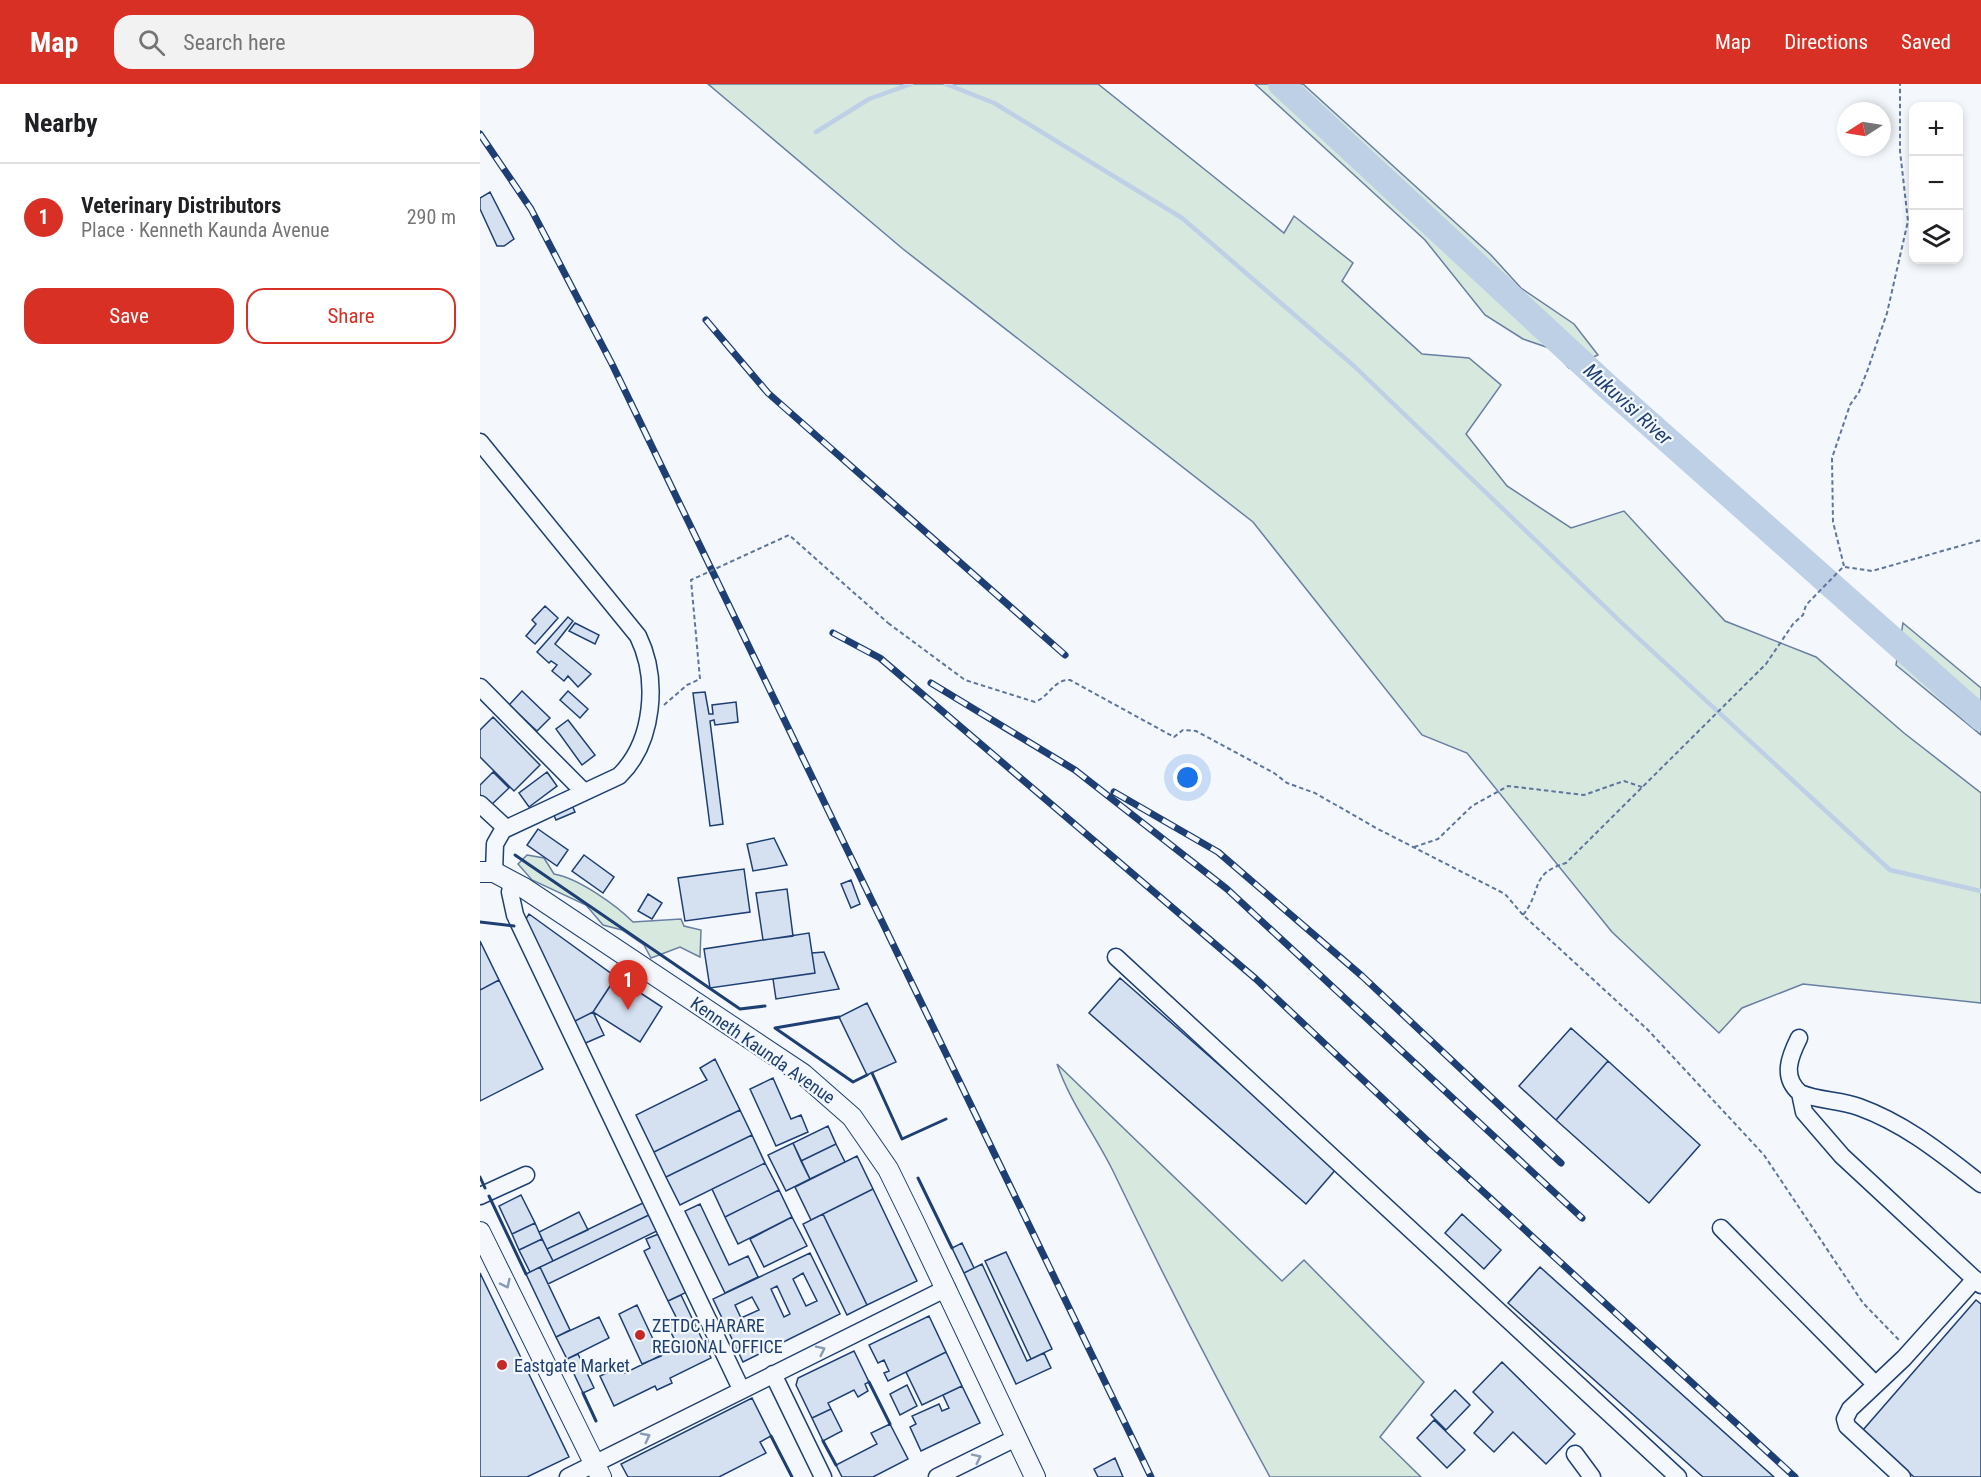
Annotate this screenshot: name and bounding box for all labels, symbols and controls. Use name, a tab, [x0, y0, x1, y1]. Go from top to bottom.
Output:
search box	[114, 15, 534, 69]
text: Map	[30, 26, 78, 59]
icon: search	[135, 26, 168, 59]
text: Search here	[183, 30, 286, 55]
text: Map	[1715, 30, 1751, 54]
text: Directions	[1784, 30, 1868, 54]
text: Saved	[1901, 30, 1951, 54]
north arrow	[1837, 102, 1891, 156]
map controls	[1909, 102, 1963, 264]
button: +	[1909, 102, 1963, 156]
text: Nearby	[24, 108, 98, 138]
button: −	[1909, 156, 1963, 210]
text: Veterinary Distributors	[81, 193, 281, 218]
text: 1	[38, 205, 49, 229]
text: 290 m	[407, 205, 456, 229]
button: layers	[1909, 210, 1963, 264]
text: Place · Kenneth Kaunda Avenue	[81, 218, 329, 242]
button: Save	[24, 288, 234, 344]
button: Share	[246, 288, 456, 344]
water label: Mukuvisi River	[1579, 358, 1678, 451]
your location	[1173, 763, 1202, 792]
pin: 1	[608, 960, 648, 1010]
street label: Kenneth Kaunda Avenue	[687, 992, 839, 1108]
one-way arrow	[498, 1278, 510, 1289]
place label: ZETDC HARARE REGIONAL OFFICE	[652, 1315, 783, 1357]
marker: ZETDC HARARE REGIONAL OFFICE	[633, 1328, 647, 1342]
one-way arrow	[814, 1346, 825, 1358]
place label: Eastgate Market	[514, 1355, 630, 1376]
marker: Eastgate Market	[495, 1358, 509, 1372]
one-way arrow	[640, 1433, 651, 1445]
one-way arrow	[970, 1453, 981, 1465]

